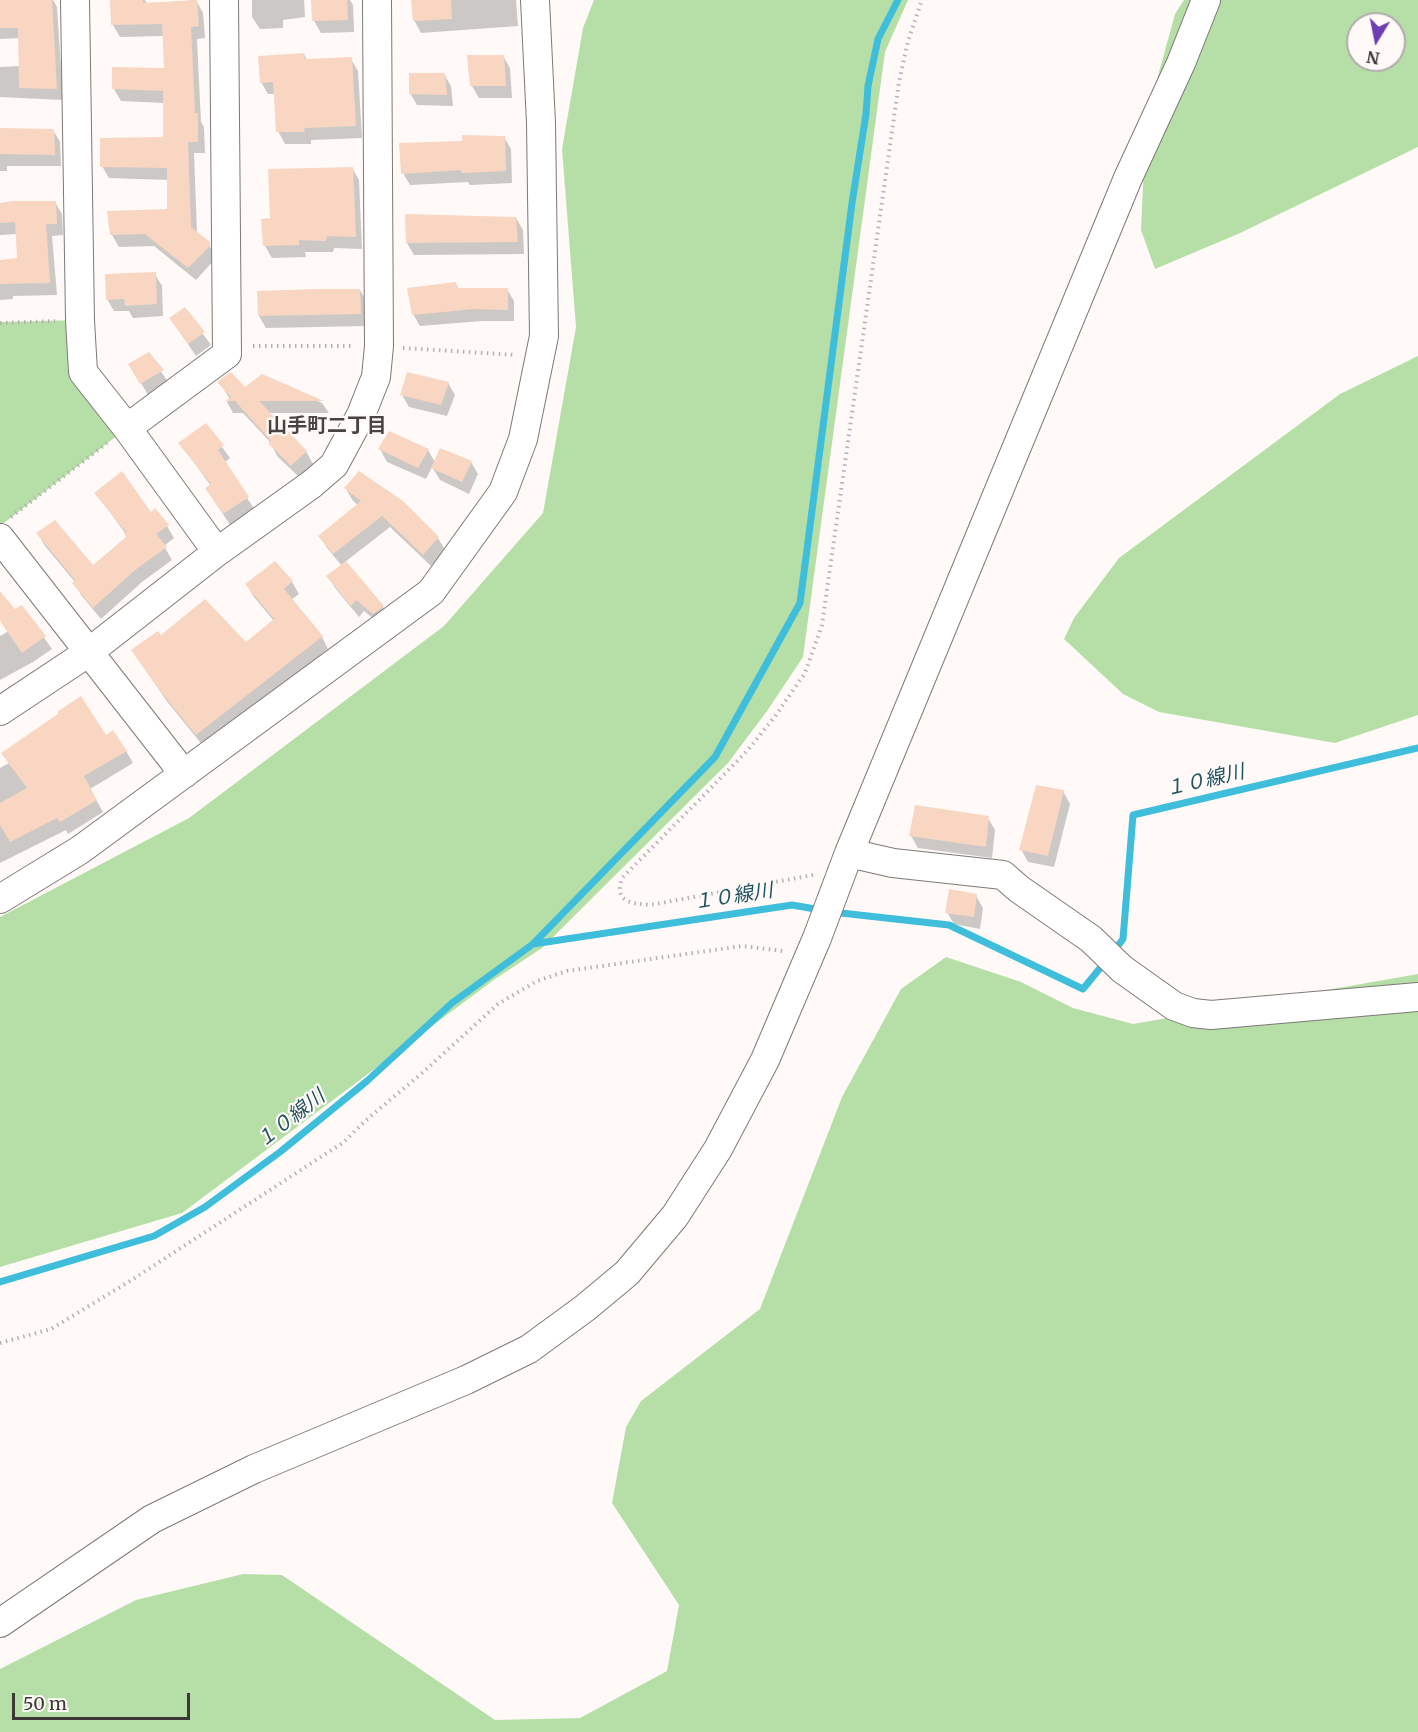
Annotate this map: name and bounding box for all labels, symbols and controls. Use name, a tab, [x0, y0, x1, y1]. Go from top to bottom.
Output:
north arrow	[1346, 12, 1406, 72]
text: N	[1365, 47, 1381, 69]
district label: 山手町二丁目	[267, 414, 387, 438]
water label: １０線川	[1163, 760, 1247, 802]
water label: １０線川	[692, 879, 774, 915]
water label: １０線川	[252, 1085, 330, 1153]
scale bar	[15, 1681, 194, 1719]
text: 50 m	[23, 1692, 67, 1715]

